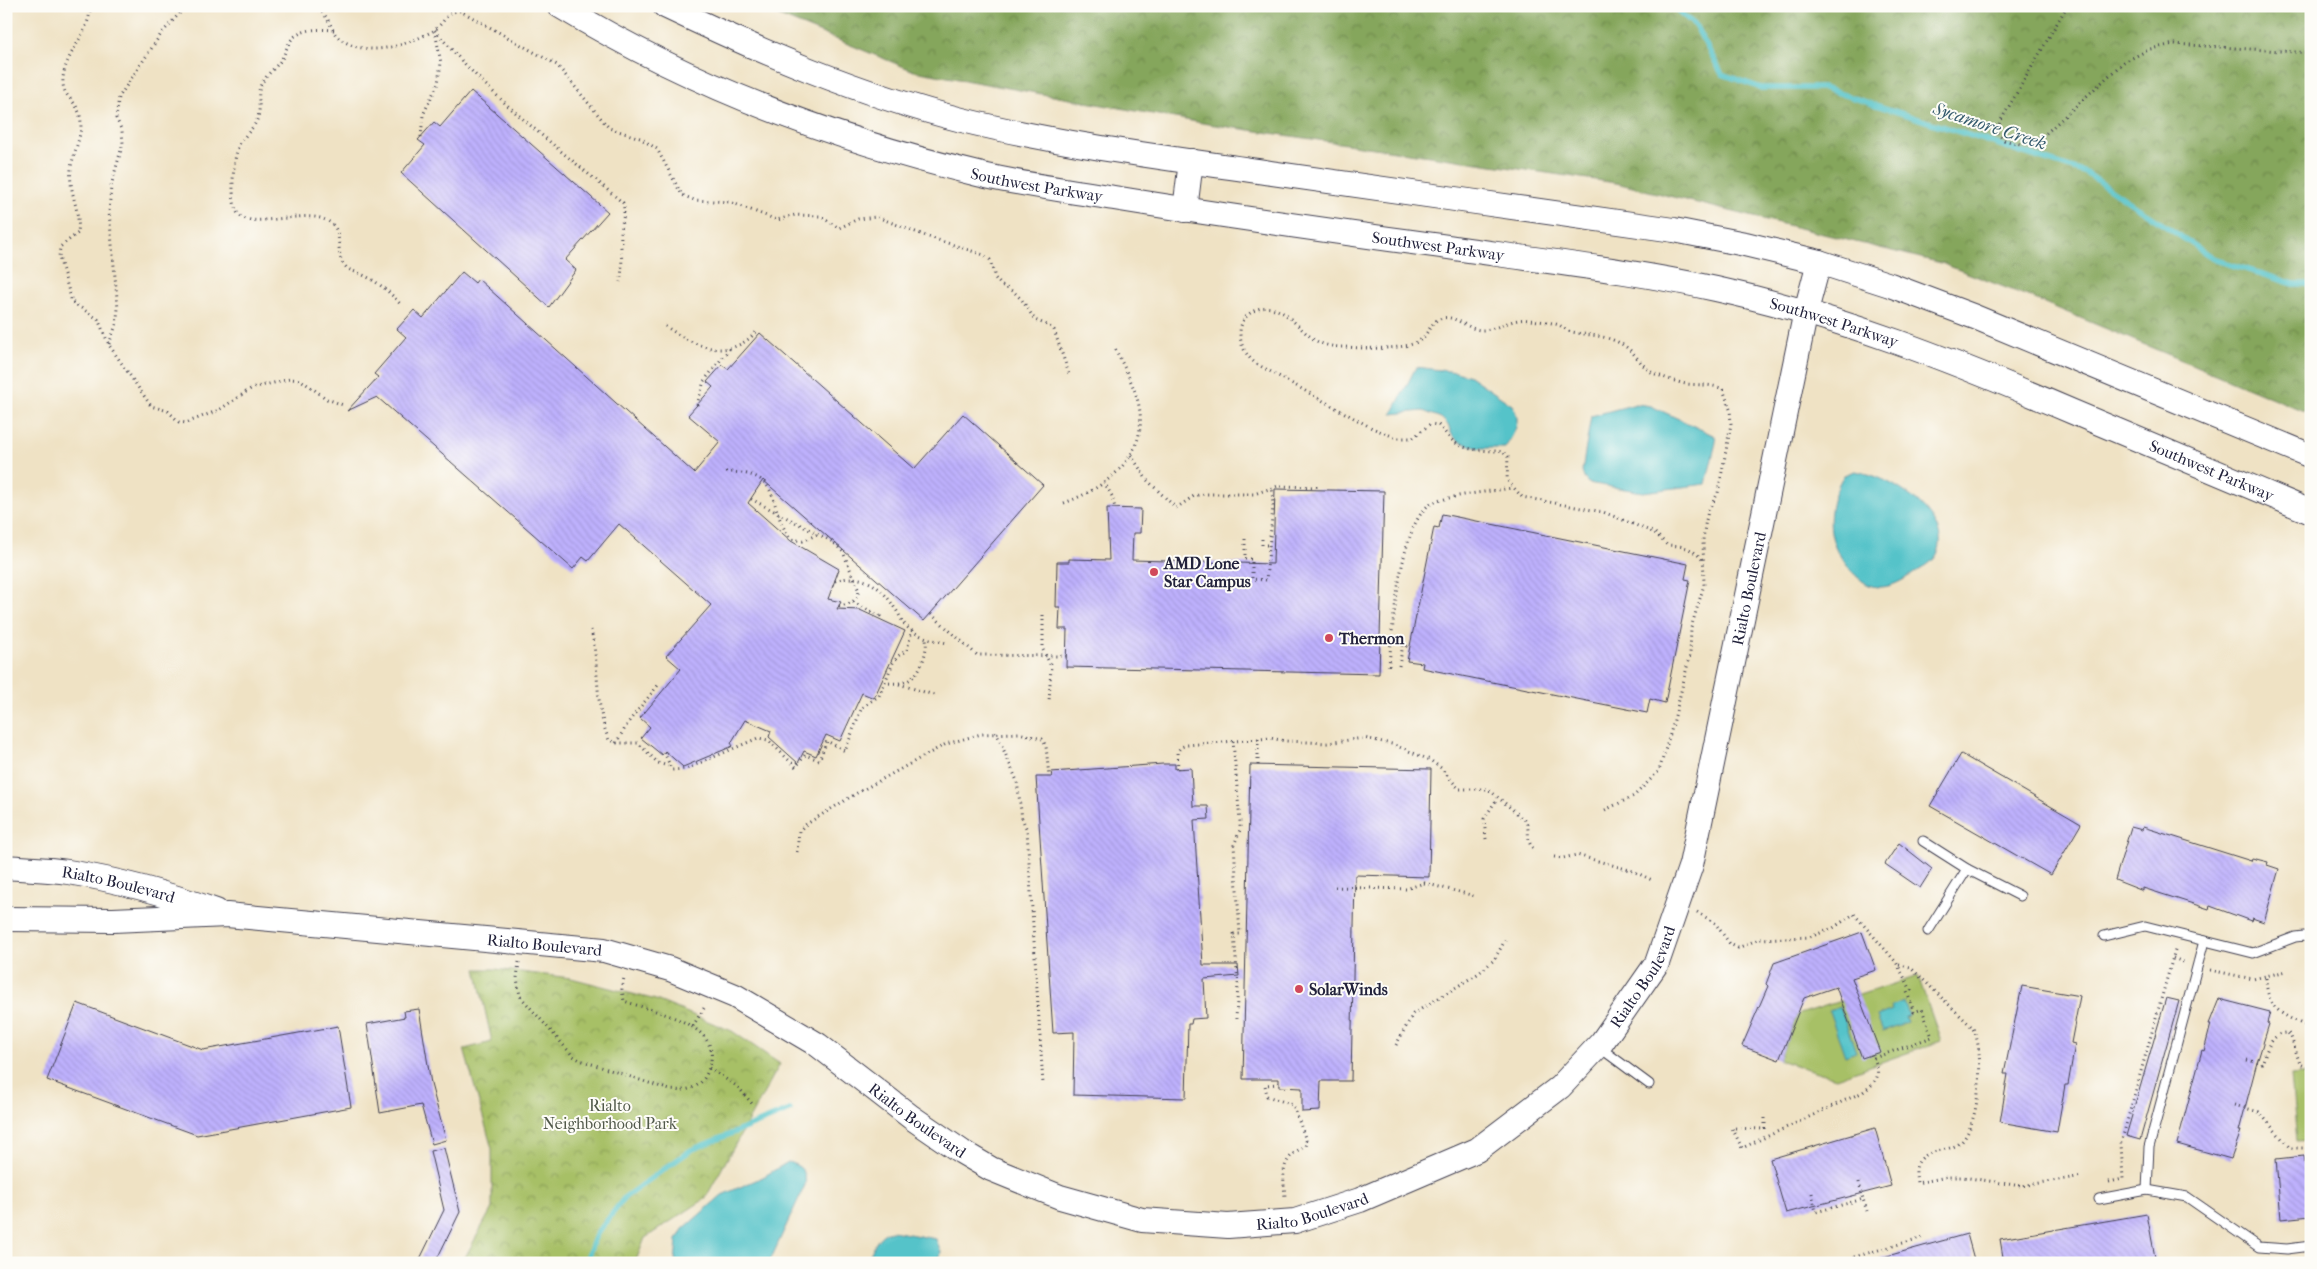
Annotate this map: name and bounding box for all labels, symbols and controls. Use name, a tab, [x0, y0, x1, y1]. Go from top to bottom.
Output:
water label: Sycamore Creek	[1930, 98, 2049, 155]
street label: Southwest Parkway	[969, 164, 1105, 206]
street label: Southwest Parkway	[1371, 228, 1506, 265]
street label: Southwest Parkway	[1768, 293, 1901, 352]
street label: Southwest Parkway	[2146, 436, 2277, 505]
street label: Rialto Boulevard	[1728, 530, 1770, 647]
place label: AMD Lone Star Campus	[1163, 554, 1251, 592]
marker: AMD Lone Star Campus	[1148, 566, 1160, 578]
place label: Thermon	[1338, 629, 1405, 648]
marker: Thermon	[1323, 632, 1335, 644]
street label: Rialto Boulevard	[61, 862, 177, 907]
street label: Rialto Boulevard	[1606, 923, 1679, 1032]
street label: Rialto Boulevard	[486, 930, 603, 960]
place label: SolarWinds	[1309, 980, 1388, 999]
marker: SolarWinds	[1293, 983, 1305, 995]
street label: Rialto Boulevard	[865, 1079, 970, 1162]
park label: Rialto Neighborhood Park	[543, 1096, 678, 1133]
street label: Rialto Boulevard	[1255, 1188, 1372, 1234]

